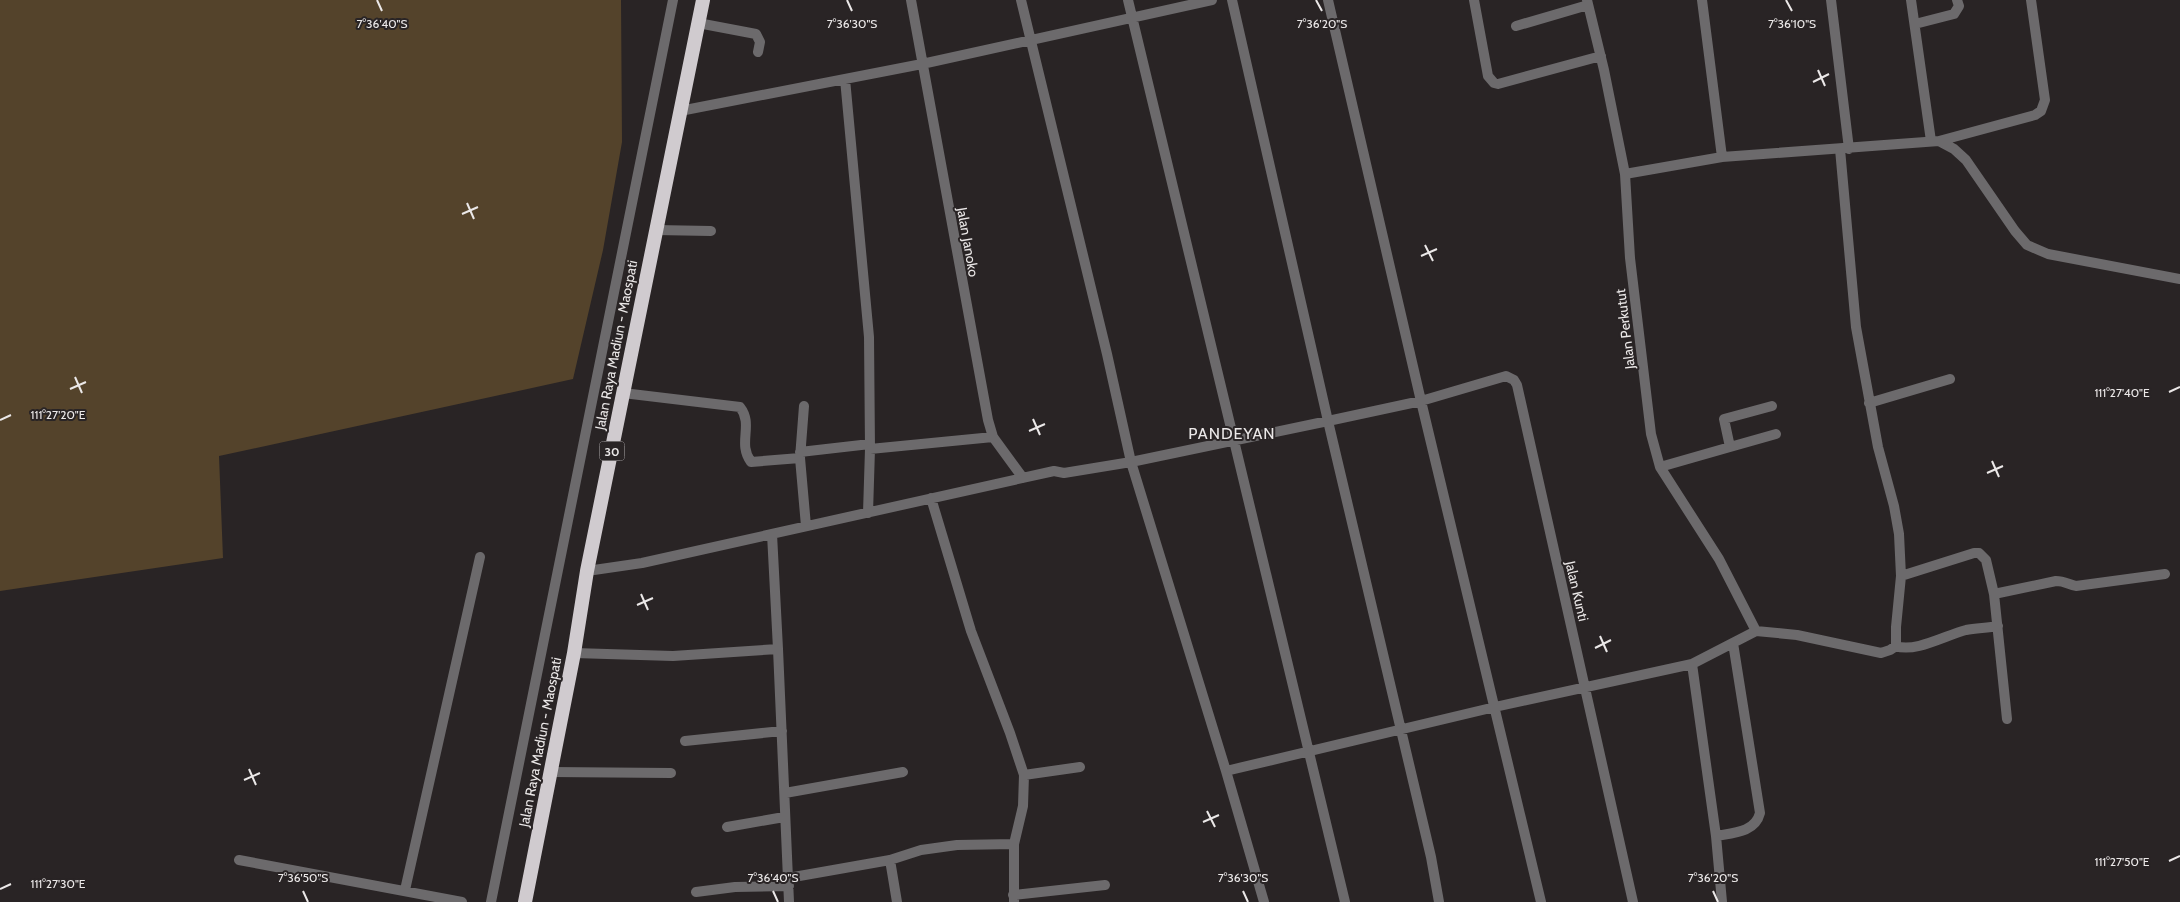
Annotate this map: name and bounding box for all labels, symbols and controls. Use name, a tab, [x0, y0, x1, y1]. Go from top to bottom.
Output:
text: 7°36'40"S	[357, 16, 407, 31]
text: 7°36'30"S	[827, 16, 877, 31]
text: 7°36'20"S	[1297, 16, 1347, 31]
text: 7°36'10"S	[1768, 16, 1816, 31]
street label: Jalan Janoko	[953, 205, 983, 279]
street label: Jalan Raya Madiun - Maospati	[591, 259, 641, 432]
street label: Jalan Perkutut	[1611, 287, 1639, 371]
text: 111°27'40"E	[2094, 385, 2150, 400]
text: 111°27'20"E	[31, 407, 86, 422]
district label: PANDEYAN	[1188, 424, 1276, 443]
road number: 30	[600, 442, 624, 461]
street label: Jalan Kunti	[1561, 558, 1593, 623]
street label: Jalan Raya Madiun - Maospati	[515, 656, 565, 829]
text: 111°27'50"E	[2095, 854, 2150, 869]
text: 7°36'50"S	[278, 870, 328, 885]
text: 7°36'40"S	[748, 870, 798, 885]
text: 7°36'30"S	[1218, 870, 1268, 885]
text: 7°36'20"S	[1688, 870, 1738, 885]
text: 111°27'30"E	[31, 876, 86, 891]

